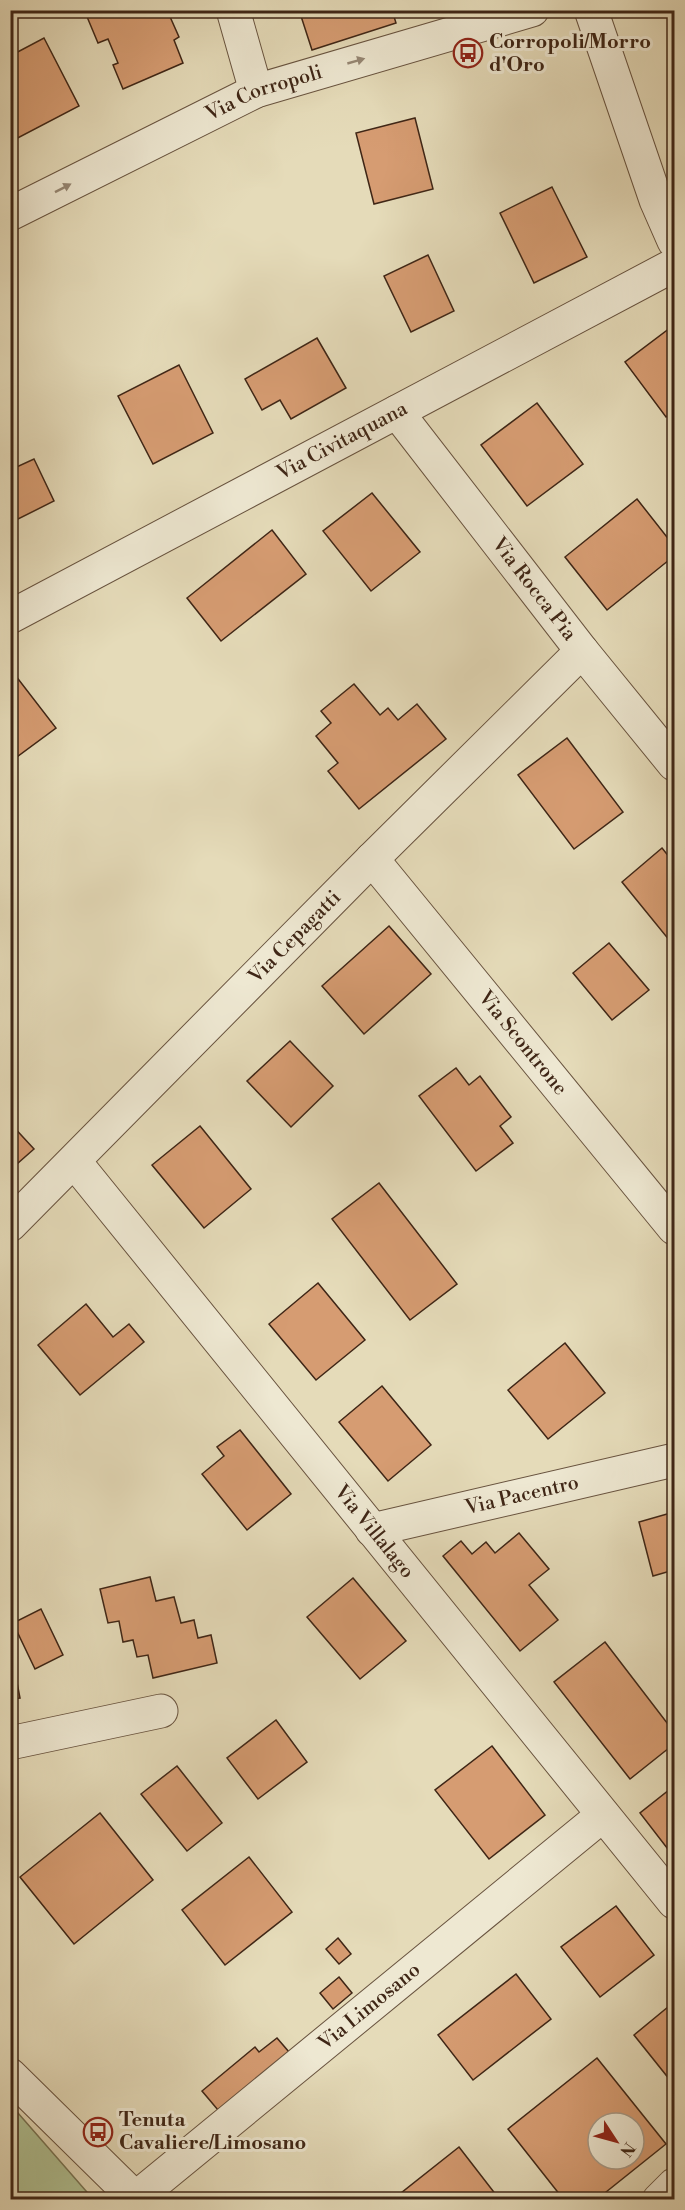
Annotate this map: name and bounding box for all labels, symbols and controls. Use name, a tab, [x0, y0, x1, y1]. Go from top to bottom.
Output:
place label: Corropoli/Morro d'Oro	[489, 30, 651, 78]
bus stop icon: Corropoli/Morro d'Oro	[452, 37, 484, 69]
one-way arrow	[347, 56, 365, 65]
street label: Via Corropoli	[201, 60, 326, 127]
one-way arrow	[54, 183, 71, 192]
street label: Via Civitaquana	[272, 396, 413, 486]
street label: Via Rocca Pia	[486, 532, 582, 646]
street label: Via Cepagatti	[243, 885, 346, 990]
street label: Via Scontrone	[472, 985, 573, 1100]
street label: Via Pacentro	[462, 1470, 581, 1521]
street label: Via Villalago	[328, 1479, 420, 1584]
street label: Via Limosano	[313, 1957, 426, 2056]
place label: Tenuta Cavaliere/Limosano	[119, 2108, 306, 2156]
north arrow	[586, 2111, 646, 2171]
bus stop icon: Tenuta Cavaliere/Limosano	[82, 2116, 114, 2148]
text: N	[615, 2138, 639, 2161]

